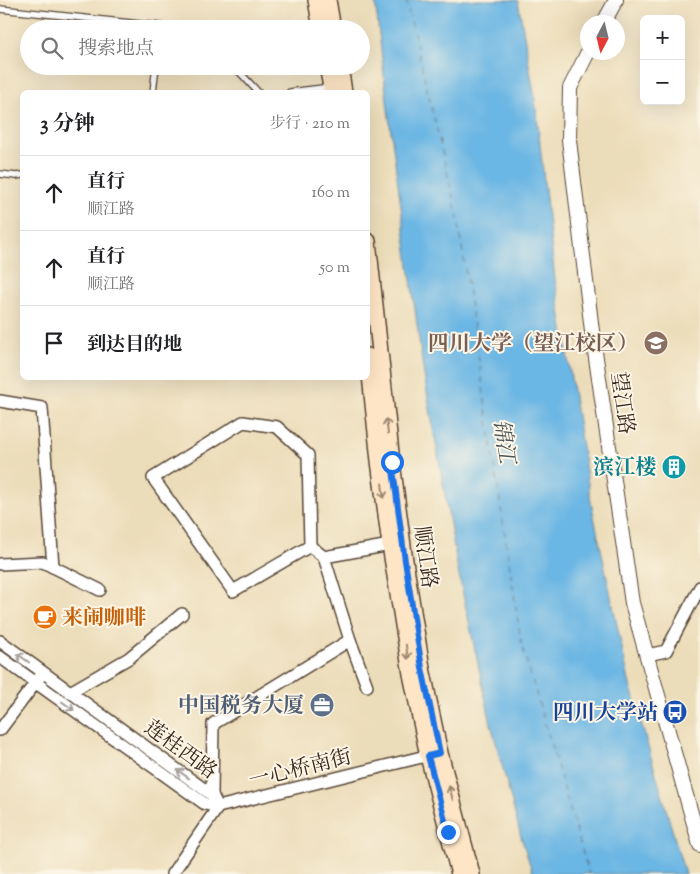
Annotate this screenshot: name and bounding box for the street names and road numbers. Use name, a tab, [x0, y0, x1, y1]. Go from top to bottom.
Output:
street label: 望江路	[602, 370, 640, 437]
street label: 顺江路	[405, 524, 443, 591]
street label: 莲桂西路	[137, 714, 223, 787]
street label: 一心桥南街	[246, 743, 355, 797]

